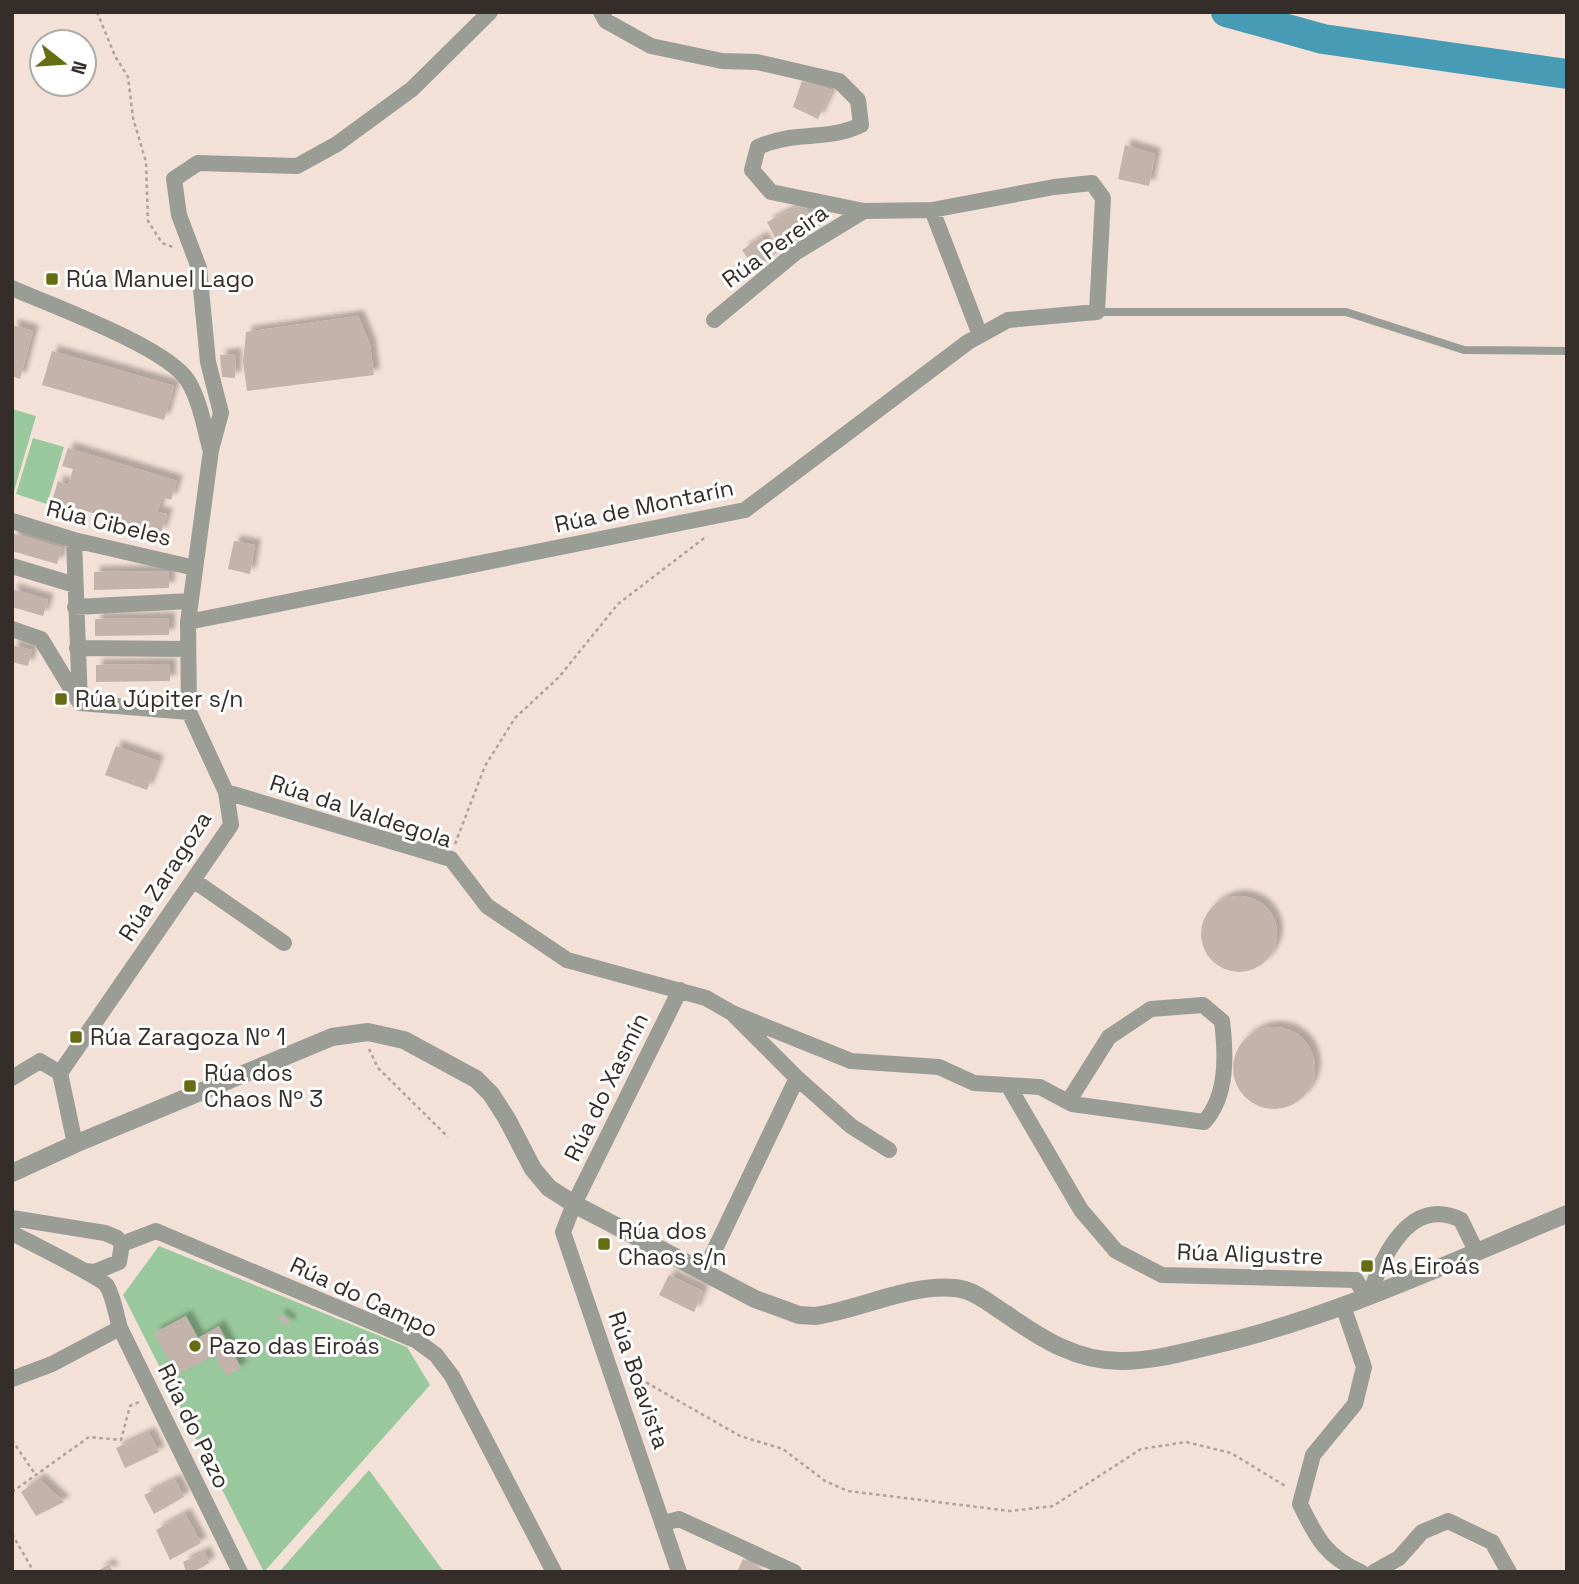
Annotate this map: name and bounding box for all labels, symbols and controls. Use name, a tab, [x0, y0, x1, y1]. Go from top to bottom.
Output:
north arrow	[28, 28, 98, 98]
text: N	[65, 58, 93, 78]
street label: Rúa Pereira	[716, 197, 834, 295]
place label: Rúa Manuel Lago	[66, 264, 254, 294]
marker: Rúa Manuel Lago	[44, 271, 60, 287]
street label: Rúa de Montarín	[552, 472, 736, 540]
street label: Rúa Cibeles	[43, 493, 175, 553]
place label: Rúa Júpiter s/n	[75, 684, 243, 714]
marker: Rúa Júpiter s/n	[53, 691, 69, 707]
street label: Rúa da Valdegola	[266, 767, 456, 855]
street label: Rúa Zaragoza	[112, 805, 218, 947]
street label: Rúa do Xasmín	[557, 1008, 655, 1166]
place label: Rúa Zaragoza Nº 1	[90, 1022, 286, 1052]
marker: Rúa Zaragoza Nº 1	[68, 1029, 84, 1045]
place label: Rúa dos Chaos Nº 3	[204, 1058, 323, 1114]
marker: Rúa dos Chaos Nº 3	[182, 1078, 198, 1094]
place label: Rúa dos Chaos s/n	[618, 1216, 727, 1272]
marker: Rúa dos Chaos s/n	[596, 1236, 612, 1252]
street label: Rúa Aligustre	[1176, 1236, 1324, 1272]
street label: Rúa do Campo	[285, 1250, 443, 1344]
place label: As Eiroás	[1381, 1251, 1480, 1281]
marker: As Eiroás	[1359, 1258, 1375, 1274]
street label: Rúa Boavista	[601, 1307, 677, 1453]
place label: Pazo das Eiroás	[209, 1331, 380, 1361]
marker: Pazo das Eiroás	[187, 1338, 203, 1354]
street label: Rúa do Pazo	[151, 1359, 237, 1493]

